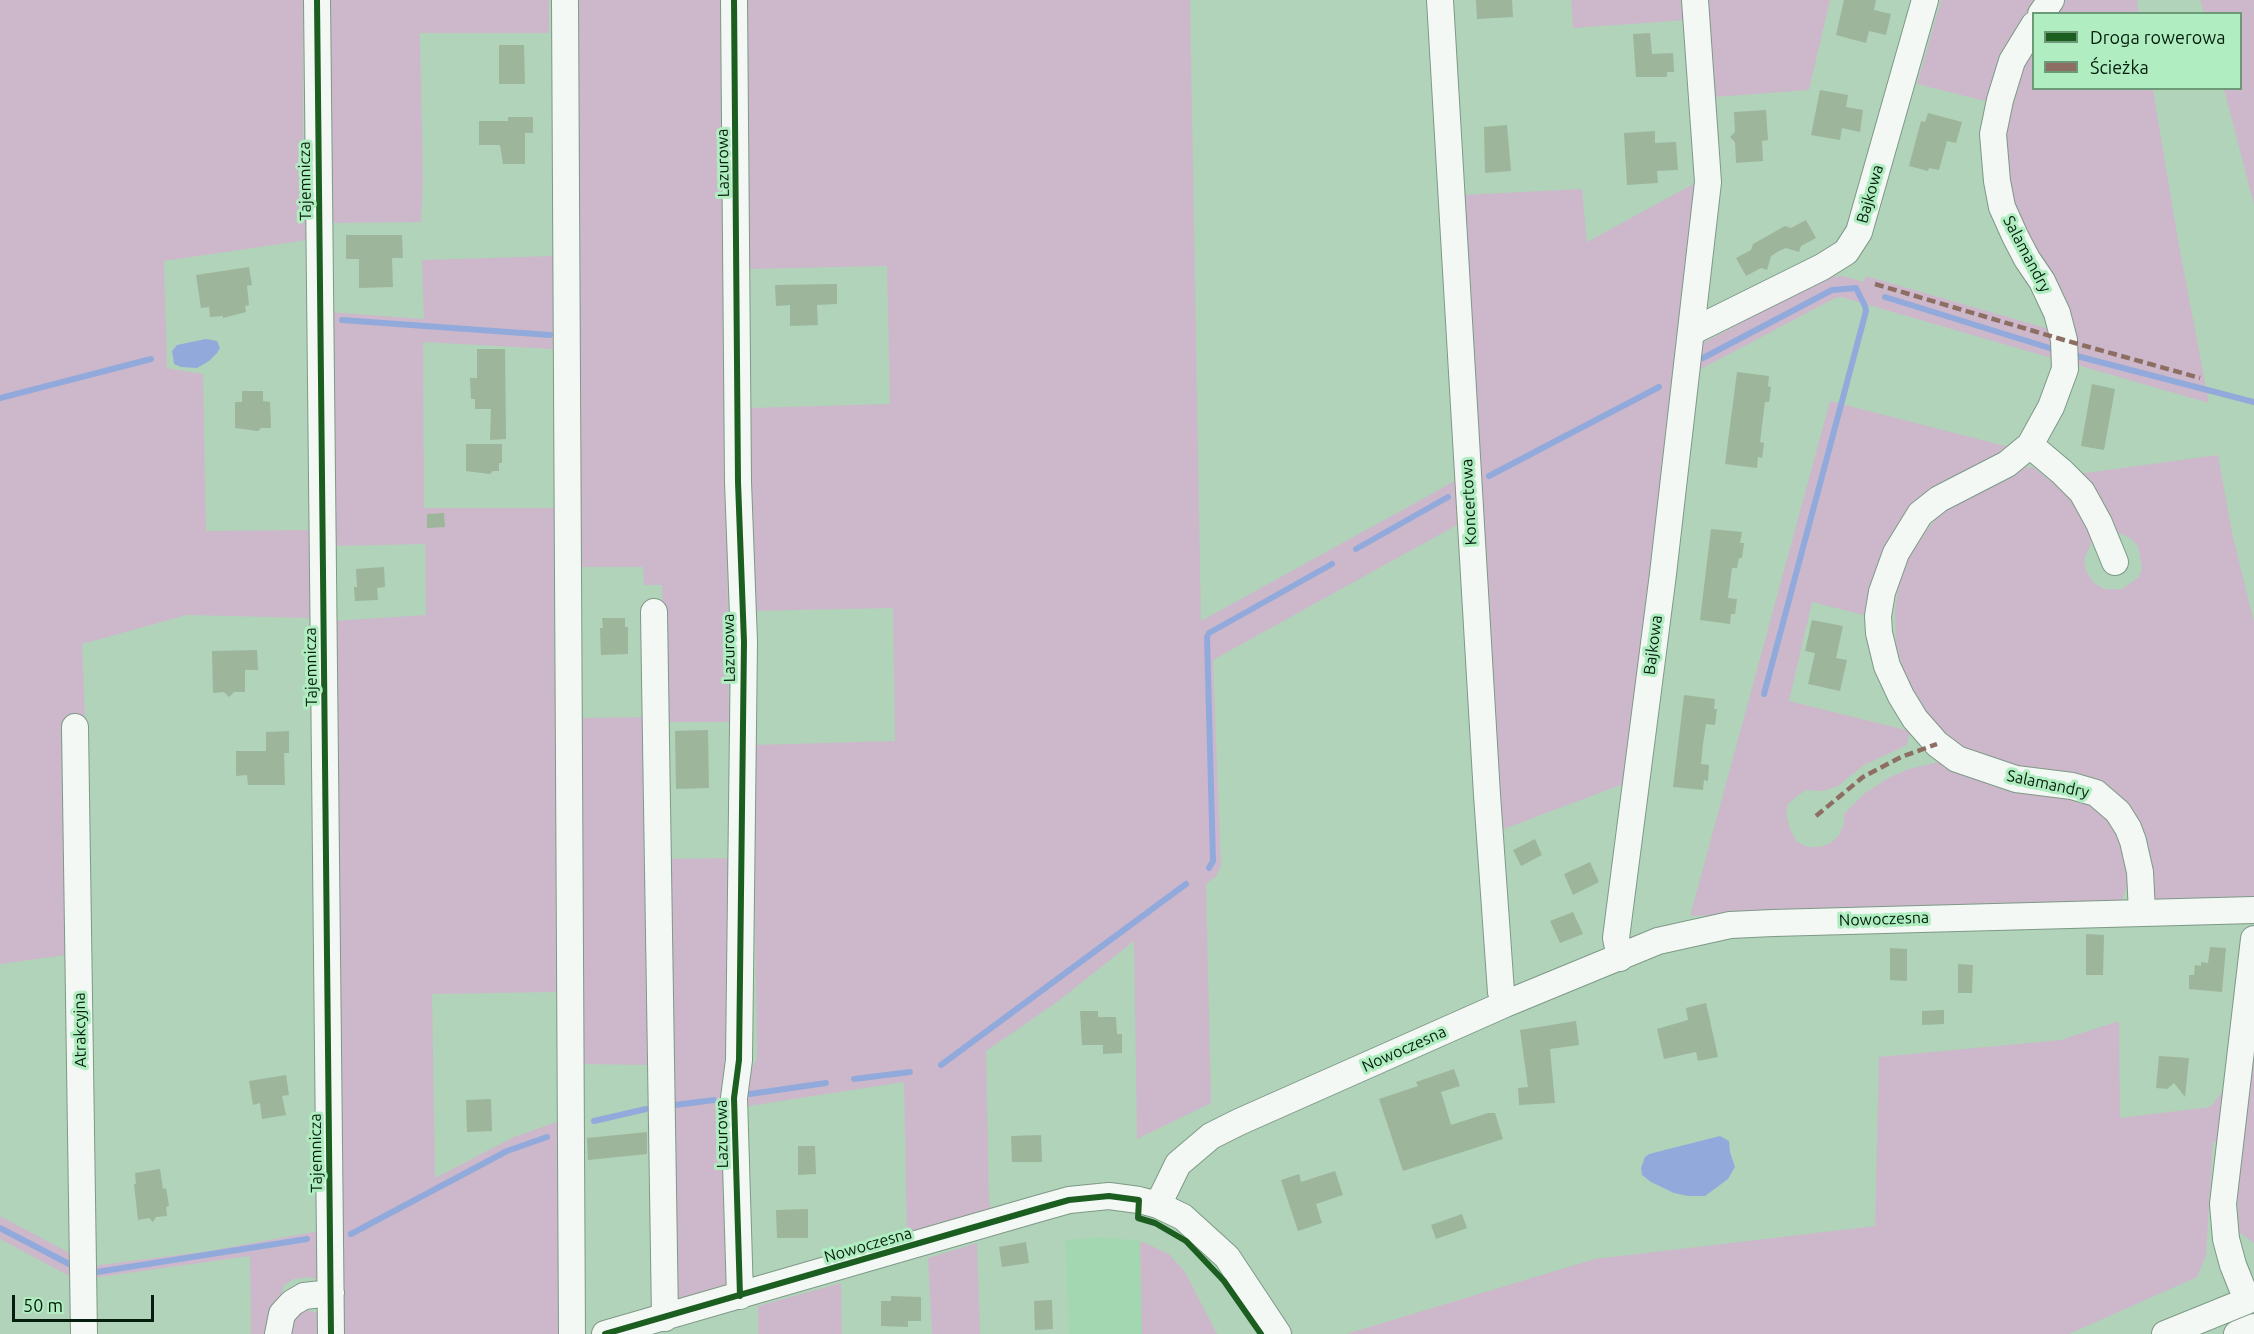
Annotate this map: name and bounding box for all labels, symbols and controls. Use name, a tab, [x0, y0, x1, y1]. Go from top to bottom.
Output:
legend	[2032, 12, 2242, 90]
text: Droga rowerowa	[2090, 27, 2226, 47]
text: Ścieżka	[2090, 57, 2149, 77]
street label: Lazurowa	[713, 128, 733, 198]
street label: Tajemnicza	[295, 141, 315, 221]
street label: Bajkowa	[1853, 163, 1887, 225]
street label: Salamandry	[1999, 213, 2055, 295]
street label: Koncertowa	[1457, 458, 1481, 546]
street label: Lazurowa	[719, 613, 739, 683]
street label: Bajkowa	[1640, 614, 1666, 676]
street label: Tajemnicza	[301, 627, 321, 707]
street label: Salamandry	[2005, 766, 2091, 802]
street label: Nowoczesna	[1839, 908, 1929, 930]
street label: Atrakcyjna	[70, 992, 90, 1068]
street label: Nowoczesna	[1359, 1022, 1449, 1076]
street label: Lazurowa	[712, 1099, 732, 1169]
street label: Tajemnicza	[306, 1113, 326, 1193]
street label: Nowoczesna	[822, 1223, 914, 1267]
scale bar	[15, 1283, 158, 1321]
text: 50 m	[23, 1295, 63, 1315]

